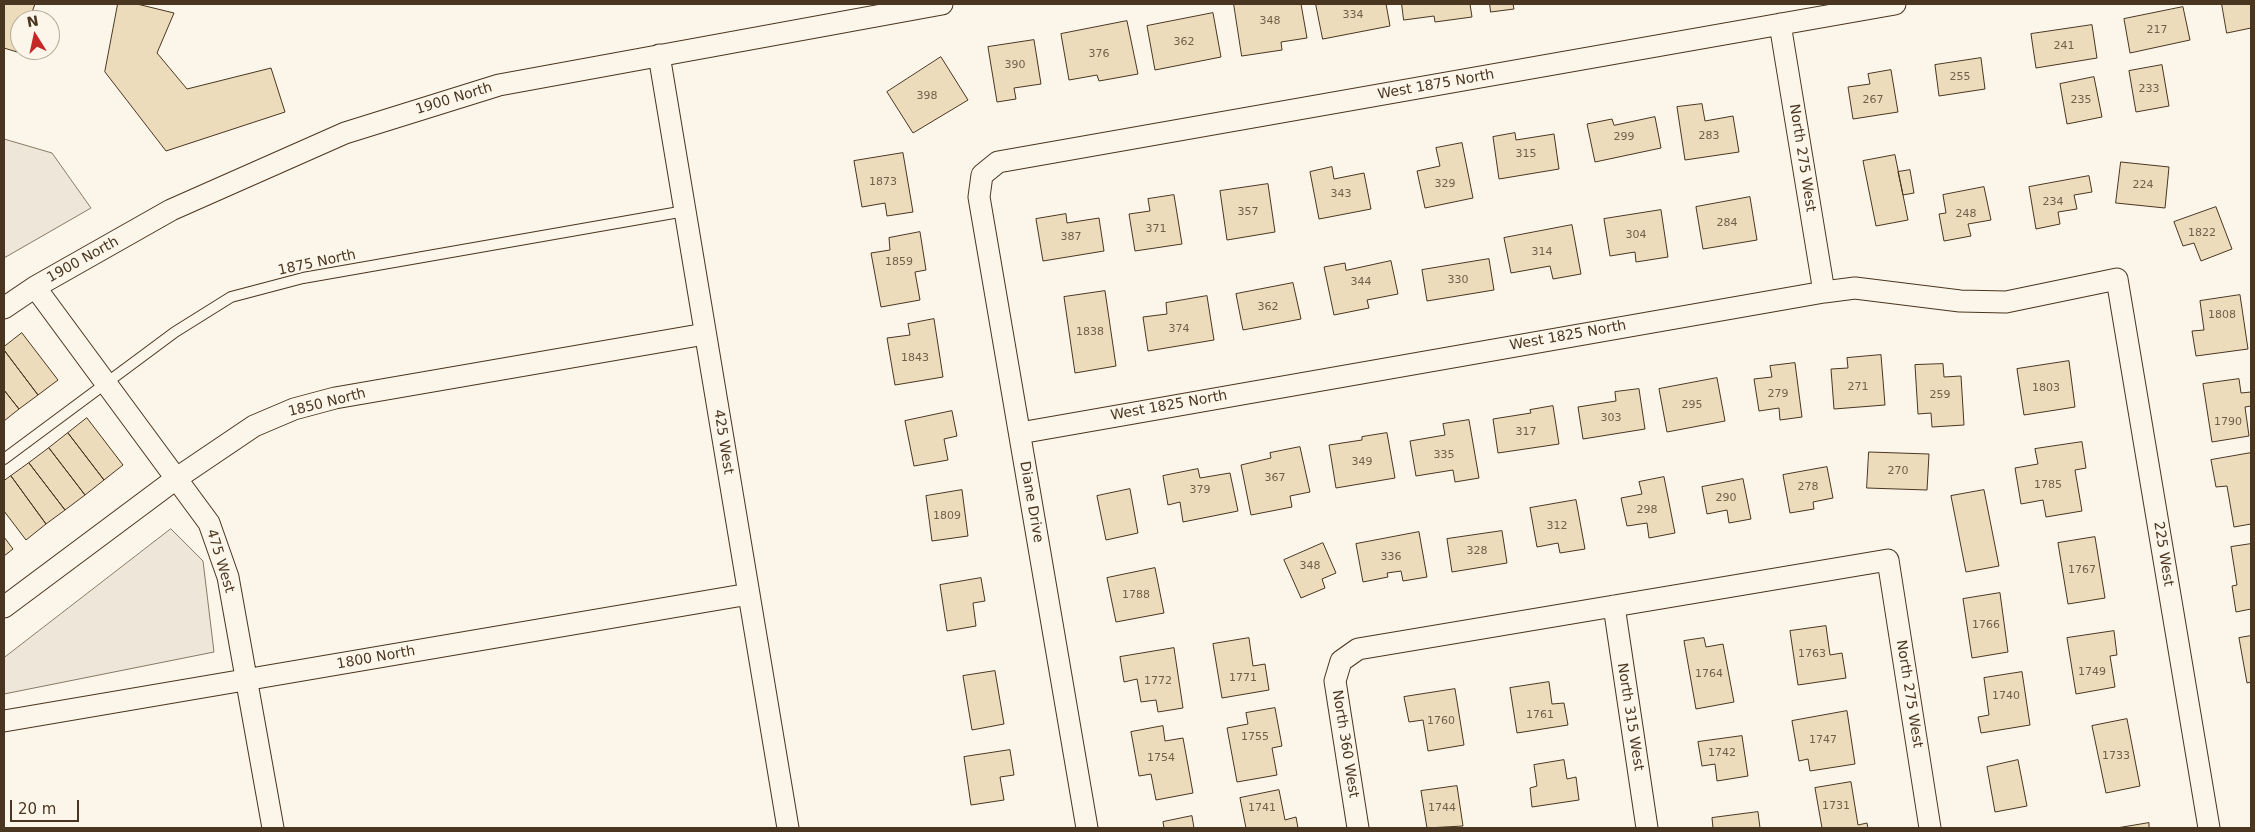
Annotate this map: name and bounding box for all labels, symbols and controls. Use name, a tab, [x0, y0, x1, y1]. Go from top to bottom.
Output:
house number: 334	[1343, 8, 1363, 22]
north arrow	[10, 10, 60, 60]
text: N	[25, 12, 40, 30]
house number: 348	[1260, 14, 1280, 28]
house number: 217	[2147, 23, 2167, 37]
house number: 362	[1174, 35, 1194, 49]
house number: 241	[2054, 39, 2074, 53]
house number: 376	[1089, 47, 1109, 61]
house number: 390	[1005, 58, 1025, 72]
street label: West 1875 North	[1376, 66, 1496, 104]
house number: 255	[1950, 70, 1970, 84]
street label: 1900 North	[414, 79, 494, 119]
house number: 233	[2139, 82, 2159, 96]
house number: 398	[917, 89, 937, 103]
house number: 267	[1863, 93, 1883, 107]
house number: 235	[2071, 93, 2091, 107]
street label: North 275 West	[1785, 103, 1819, 213]
house number: 283	[1699, 129, 1719, 143]
house number: 299	[1614, 130, 1634, 144]
house number: 315	[1516, 147, 1536, 161]
house number: 1873	[869, 175, 897, 189]
house number: 329	[1435, 177, 1455, 191]
house number: 224	[2133, 178, 2153, 192]
house number: 343	[1331, 187, 1351, 201]
house number: 234	[2043, 195, 2063, 209]
house number: 357	[1238, 205, 1258, 219]
house number: 248	[1956, 207, 1976, 221]
house number: 284	[1717, 216, 1737, 230]
house number: 371	[1146, 222, 1166, 236]
house number: 1822	[2188, 226, 2216, 240]
house number: 304	[1626, 228, 1646, 242]
house number: 387	[1061, 230, 1081, 244]
street label: 1900 North	[44, 233, 122, 287]
house number: 314	[1532, 245, 1552, 259]
street label: 1875 North	[277, 247, 357, 279]
house number: 1859	[885, 255, 913, 269]
house number: 330	[1448, 273, 1468, 287]
house number: 344	[1351, 275, 1371, 289]
house number: 362	[1258, 300, 1278, 314]
house number: 1808	[2208, 308, 2236, 322]
street label: West 1825 North	[1508, 317, 1628, 355]
house number: 374	[1169, 322, 1189, 336]
house number: 1838	[1076, 325, 1104, 339]
house number: 1843	[901, 351, 929, 365]
house number: 271	[1848, 380, 1868, 394]
house number: 1803	[2032, 381, 2060, 395]
street label: 1850 North	[287, 385, 367, 421]
street label: West 1825 North	[1109, 387, 1229, 425]
house number: 279	[1768, 387, 1788, 401]
house number: 259	[1930, 388, 1950, 402]
house number: 295	[1682, 398, 1702, 412]
street label: 425 West	[710, 408, 736, 476]
house number: 303	[1601, 411, 1621, 425]
house number: 1790	[2214, 415, 2242, 429]
house number: 317	[1516, 425, 1536, 439]
house number: 335	[1434, 448, 1454, 462]
house number: 349	[1352, 455, 1372, 469]
street label: Diane Drive	[1016, 460, 1046, 544]
house number: 270	[1888, 464, 1908, 478]
house number: 367	[1265, 471, 1285, 485]
house number: 1785	[2034, 478, 2062, 492]
house number: 278	[1798, 480, 1818, 494]
house number: 379	[1190, 483, 1210, 497]
house number: 290	[1716, 491, 1736, 505]
house number: 298	[1637, 503, 1657, 517]
house number: 1809	[933, 509, 961, 523]
house number: 312	[1547, 519, 1567, 533]
street label: 225 West	[2150, 520, 2176, 588]
street label: 475 West	[202, 527, 238, 595]
house number: 328	[1467, 544, 1487, 558]
house number: 336	[1381, 550, 1401, 564]
house number: 348	[1300, 559, 1320, 573]
house number: 1767	[2068, 563, 2096, 577]
house number: 1788	[1122, 588, 1150, 602]
house number: 1766	[1972, 618, 2000, 632]
street label: North 275 West	[1892, 639, 1926, 749]
street label: 1800 North	[336, 643, 416, 673]
house number: 1763	[1798, 647, 1826, 661]
street label: North 315 West	[1613, 662, 1647, 772]
house number: 1749	[2078, 665, 2106, 679]
house number: 1764	[1695, 667, 1723, 681]
house number: 1771	[1229, 671, 1257, 685]
house number: 1772	[1144, 674, 1172, 688]
street label: North 360 West	[1328, 689, 1362, 799]
house number: 1740	[1992, 689, 2020, 703]
house number: 1761	[1526, 708, 1554, 722]
house number: 1760	[1427, 714, 1455, 728]
house number: 1755	[1241, 730, 1269, 744]
house number: 1747	[1809, 733, 1837, 747]
house number: 1742	[1708, 746, 1736, 760]
house number: 1733	[2102, 749, 2130, 763]
house number: 1754	[1147, 751, 1175, 765]
scale bar	[12, 790, 81, 822]
house number: 1731	[1822, 799, 1850, 813]
text: 20 m	[18, 800, 56, 818]
house number: 1741	[1248, 801, 1276, 815]
house number: 1744	[1428, 801, 1456, 815]

